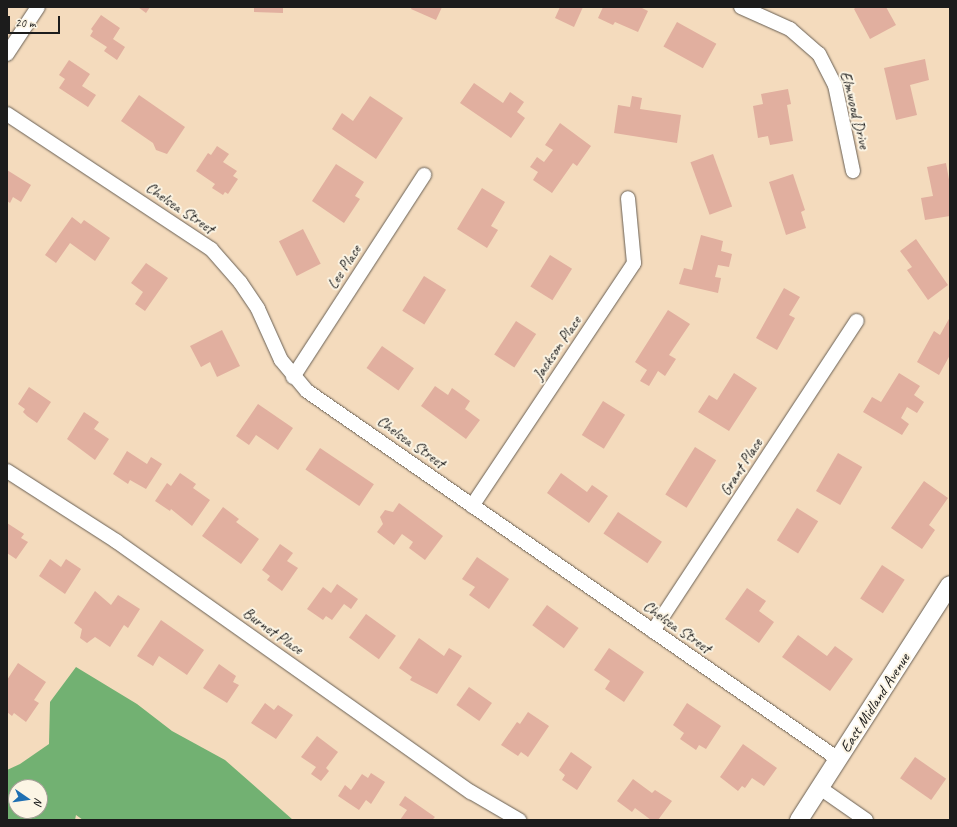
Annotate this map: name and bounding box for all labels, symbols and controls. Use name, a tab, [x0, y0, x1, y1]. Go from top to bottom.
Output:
scale bar	[10, 8, 62, 34]
text: 20 m	[15, 15, 35, 31]
street label: Elmwood Drive	[836, 69, 874, 151]
street label: Chelsea Street	[142, 178, 218, 238]
street label: Lee Place	[323, 241, 365, 293]
street label: Jackson Place	[528, 312, 586, 384]
street label: Chelsea Street	[373, 412, 449, 472]
street label: Grant Place	[715, 435, 767, 499]
street label: Chelsea Street	[639, 597, 715, 657]
street label: Burnet Place	[239, 603, 307, 659]
street label: East Midland Avenue	[836, 650, 914, 756]
north arrow	[8, 779, 48, 819]
text: N	[31, 797, 46, 806]

